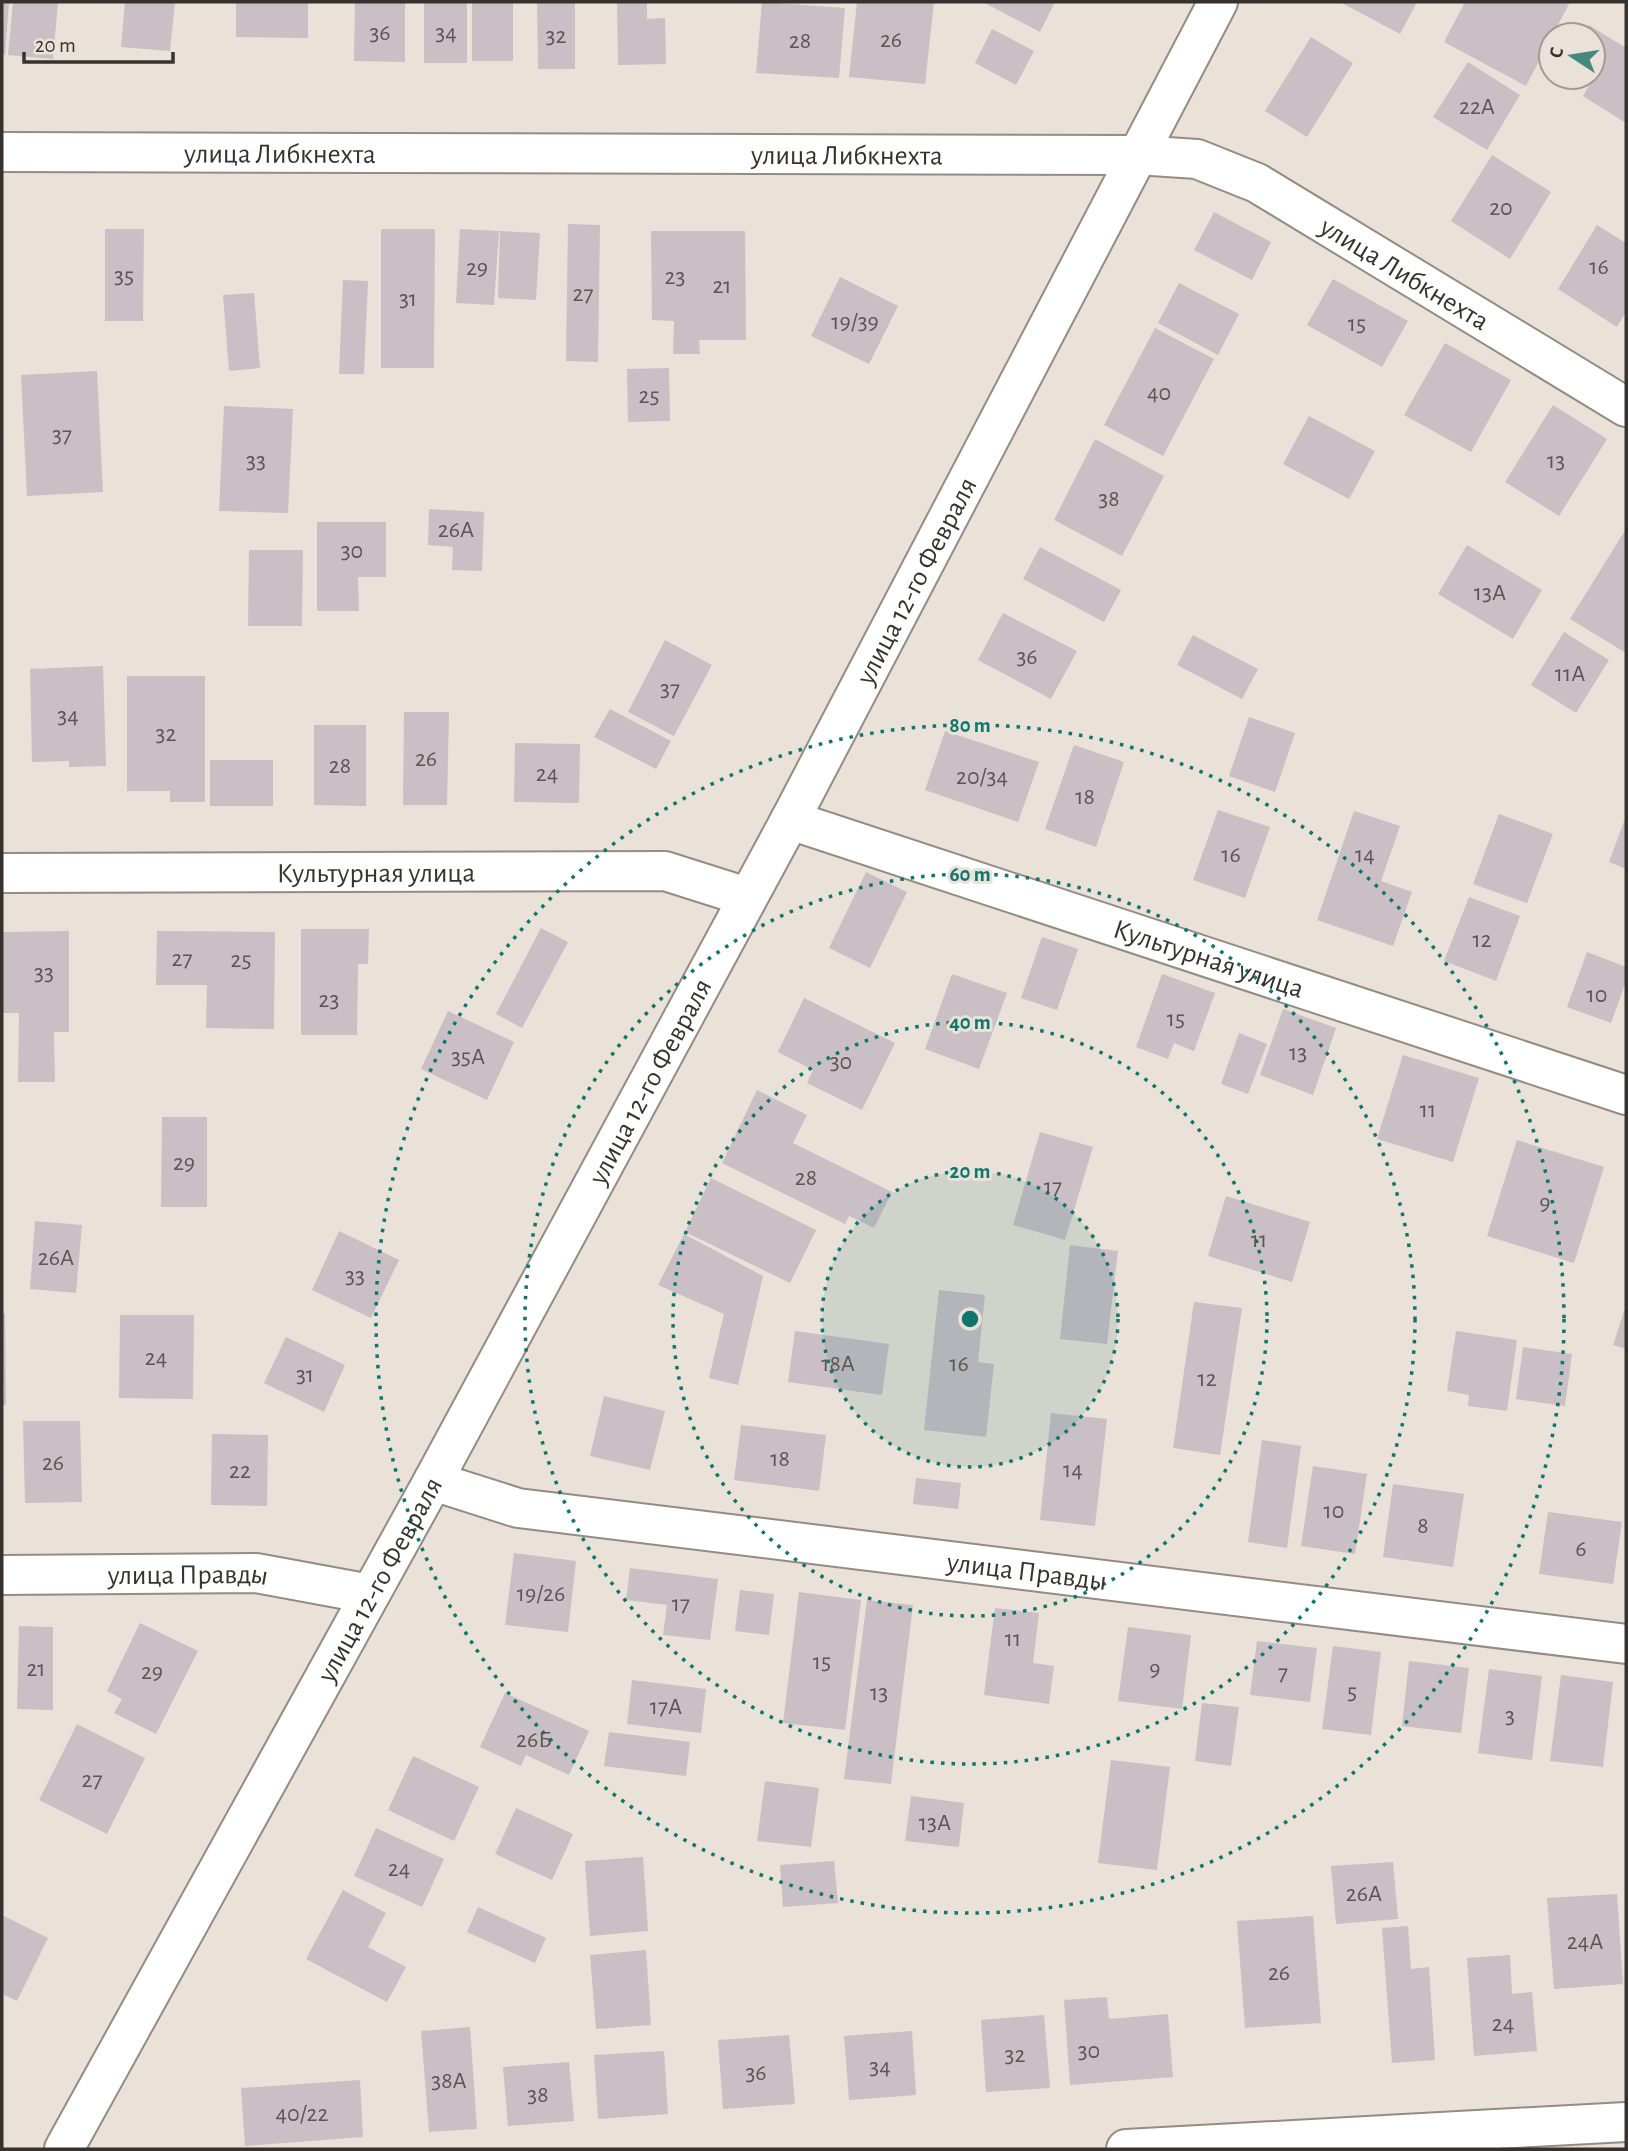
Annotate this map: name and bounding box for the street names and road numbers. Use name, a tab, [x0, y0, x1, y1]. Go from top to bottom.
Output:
street label: улица Либкнехта	[183, 140, 376, 169]
street label: улица Либкнехта	[750, 142, 943, 170]
street label: улица Либкнехта	[1314, 212, 1494, 336]
street label: улица 12-го Февраля	[851, 473, 983, 690]
street label: Культурная улица	[277, 860, 476, 888]
street label: Культурная улица	[1110, 915, 1307, 1004]
street label: улица 12-го Февраля	[584, 974, 718, 1190]
street label: улица 12-го Февраля	[312, 1473, 448, 1688]
street label: улица Правды	[944, 1549, 1108, 1596]
street label: улица Правды	[106, 1560, 270, 1591]

